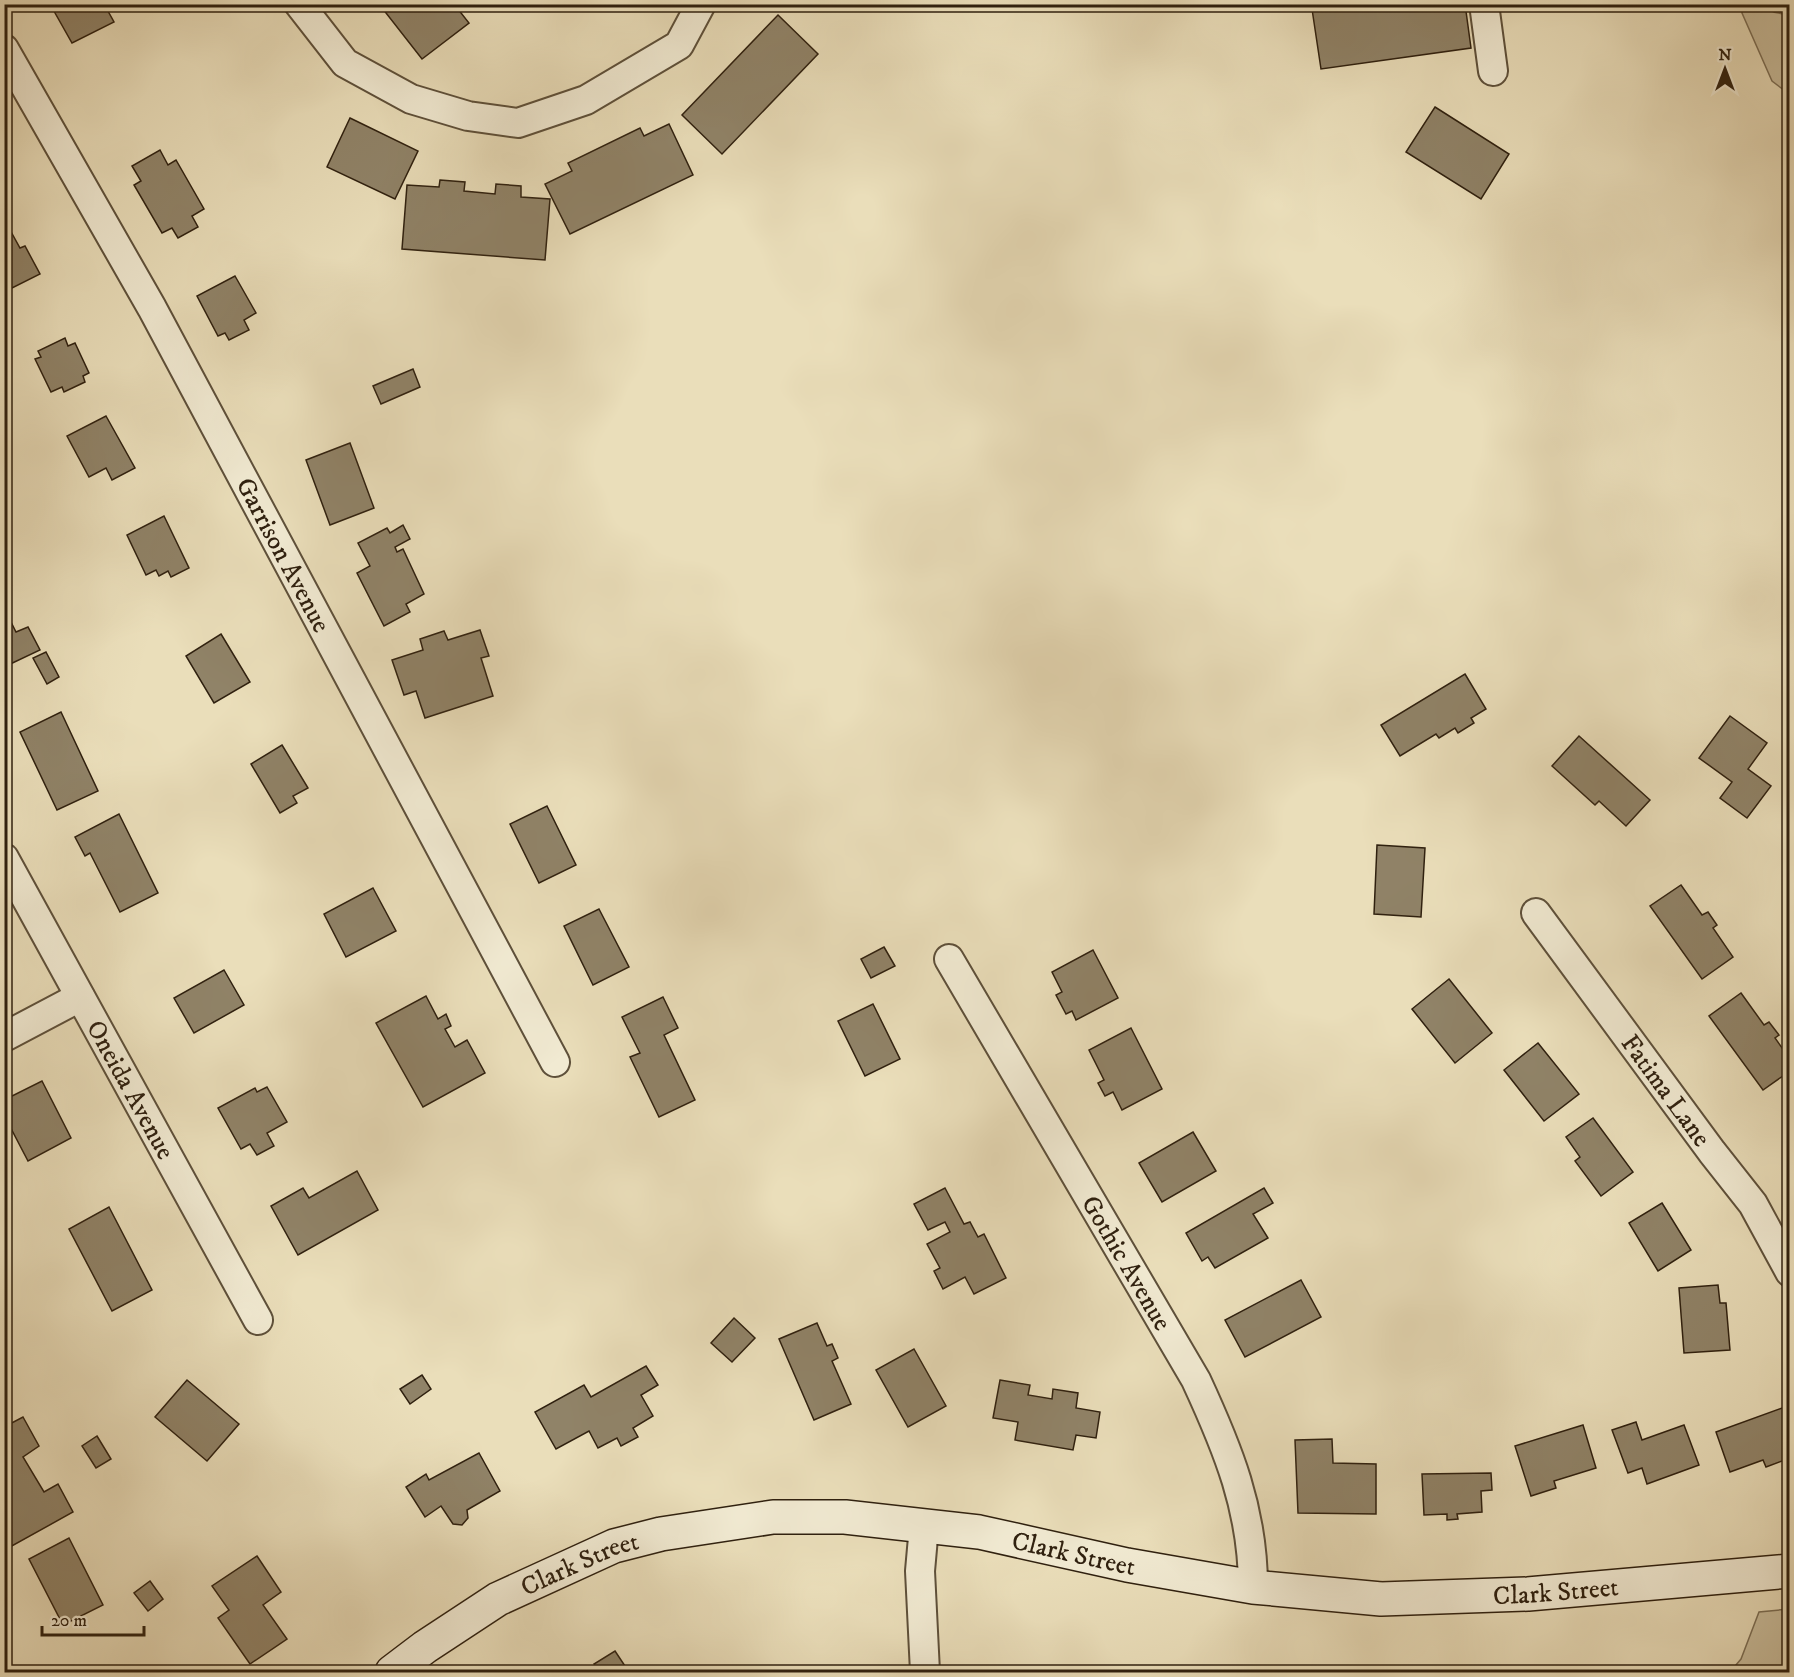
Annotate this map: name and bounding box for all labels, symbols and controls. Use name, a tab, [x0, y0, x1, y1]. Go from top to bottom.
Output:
north arrow	[1695, 39, 1755, 99]
text: N	[1718, 45, 1732, 65]
street label: Garrison Avenue	[228, 472, 337, 638]
street label: Oneida Avenue	[78, 1015, 181, 1166]
street label: Fatima Lane	[1613, 1028, 1718, 1154]
street label: Gothic Avenue	[1073, 1190, 1178, 1337]
street label: Clark Street	[516, 1525, 642, 1604]
street label: Clark Street	[1008, 1525, 1138, 1584]
street label: Clark Street	[1493, 1571, 1620, 1613]
scale bar	[42, 1599, 144, 1637]
text: 20 m	[51, 1610, 87, 1632]

